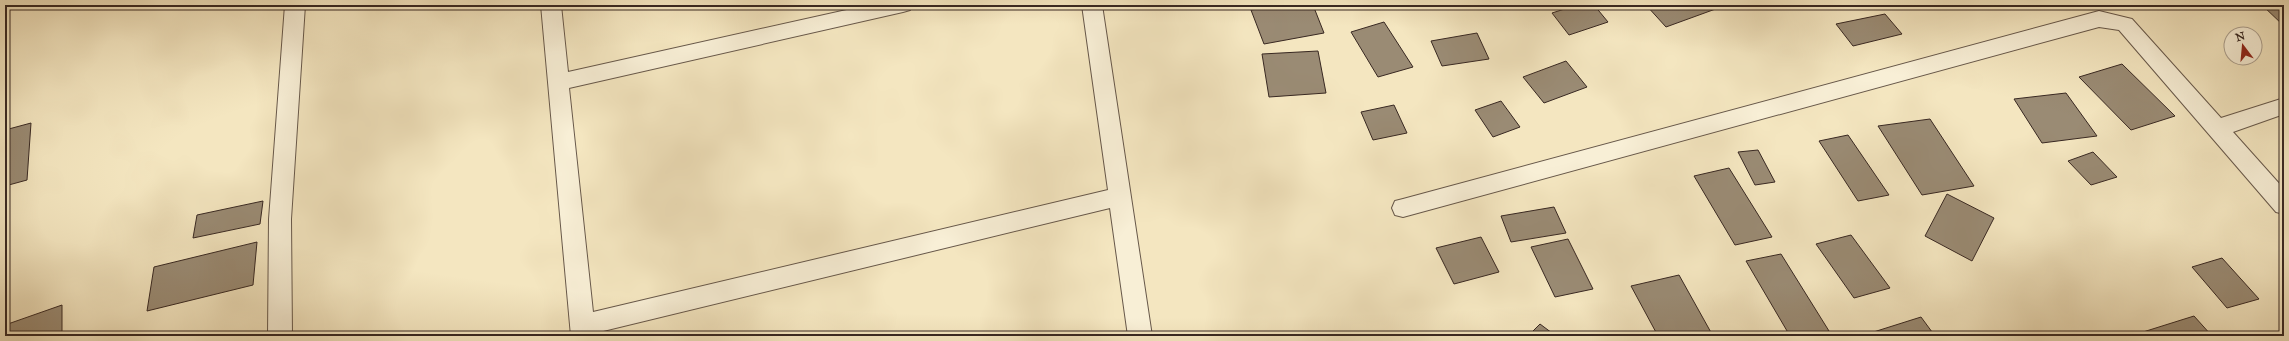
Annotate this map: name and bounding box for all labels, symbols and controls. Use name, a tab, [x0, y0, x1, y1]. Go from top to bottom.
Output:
north arrow	[2223, 26, 2263, 66]
text: N	[2234, 29, 2247, 44]

